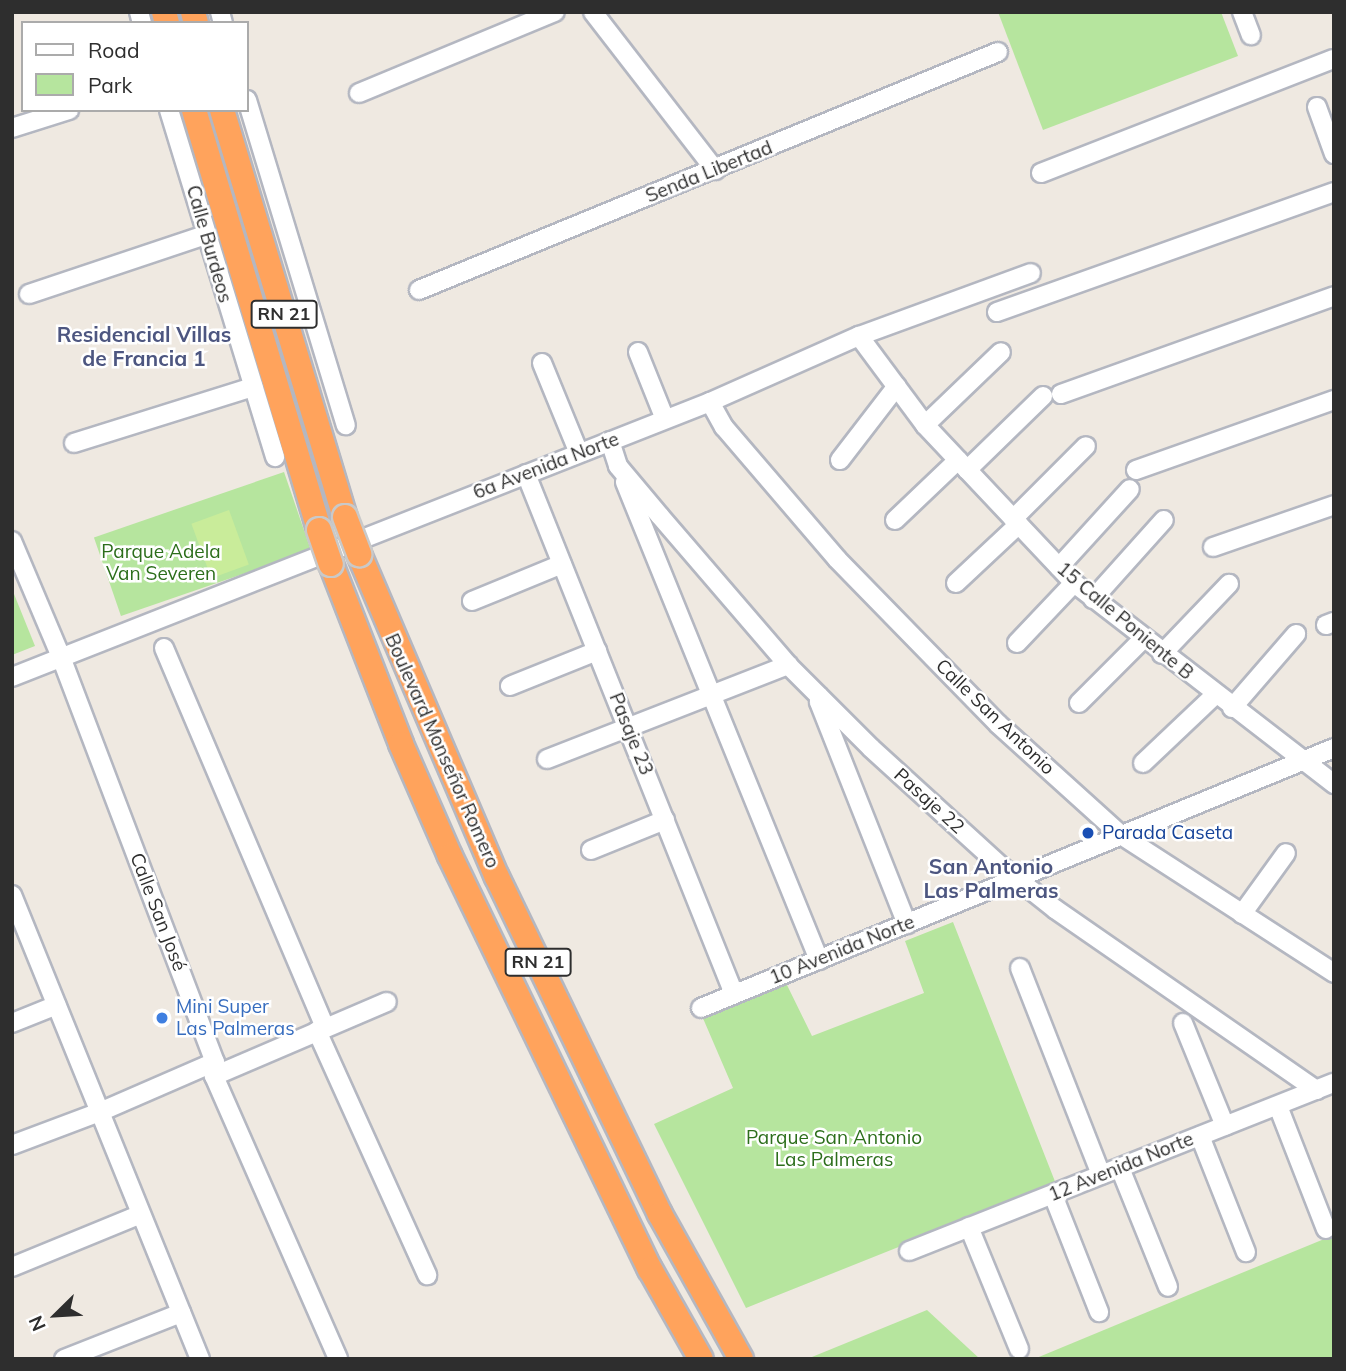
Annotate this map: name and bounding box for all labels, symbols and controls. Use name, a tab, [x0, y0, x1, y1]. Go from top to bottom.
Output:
legend	[21, 21, 248, 112]
text: Road	[88, 37, 139, 63]
text: Park	[88, 72, 132, 98]
street label: Senda Libertad	[642, 136, 776, 208]
street label: Calle Burdeos	[181, 183, 237, 305]
road number: RN 21	[249, 300, 319, 328]
district label: Residencial Villas de Francia 1	[57, 321, 231, 371]
street label: 6a Avenida Norte	[470, 428, 622, 504]
park label: Parque Adela Van Severen	[101, 541, 221, 585]
street label: 15 Calle Poniente B	[1052, 557, 1198, 685]
street label: Boulevard Monseñor Romero	[380, 630, 504, 872]
street label: Calle San Antonio	[931, 654, 1059, 780]
street label: Pasaje 23	[604, 690, 658, 778]
street label: Pasaje 22	[889, 764, 969, 838]
place label: Parada Caseta	[1102, 822, 1233, 844]
marker: Parada Caseta	[1080, 825, 1096, 841]
street label: Calle San José	[125, 850, 191, 974]
district label: San Antonio Las Palmeras	[923, 853, 1059, 903]
street label: 10 Avenida Norte	[766, 911, 918, 989]
road number: RN 21	[503, 947, 573, 976]
place label: Mini Super Las Palmeras	[176, 996, 295, 1040]
marker: Mini Super Las Palmeras	[154, 1010, 170, 1026]
park label: Parque San Antonio Las Palmeras	[746, 1127, 922, 1171]
street label: 12 Avenida Norte	[1045, 1128, 1197, 1206]
north arrow	[21, 1280, 91, 1350]
text: N	[23, 1312, 51, 1335]

